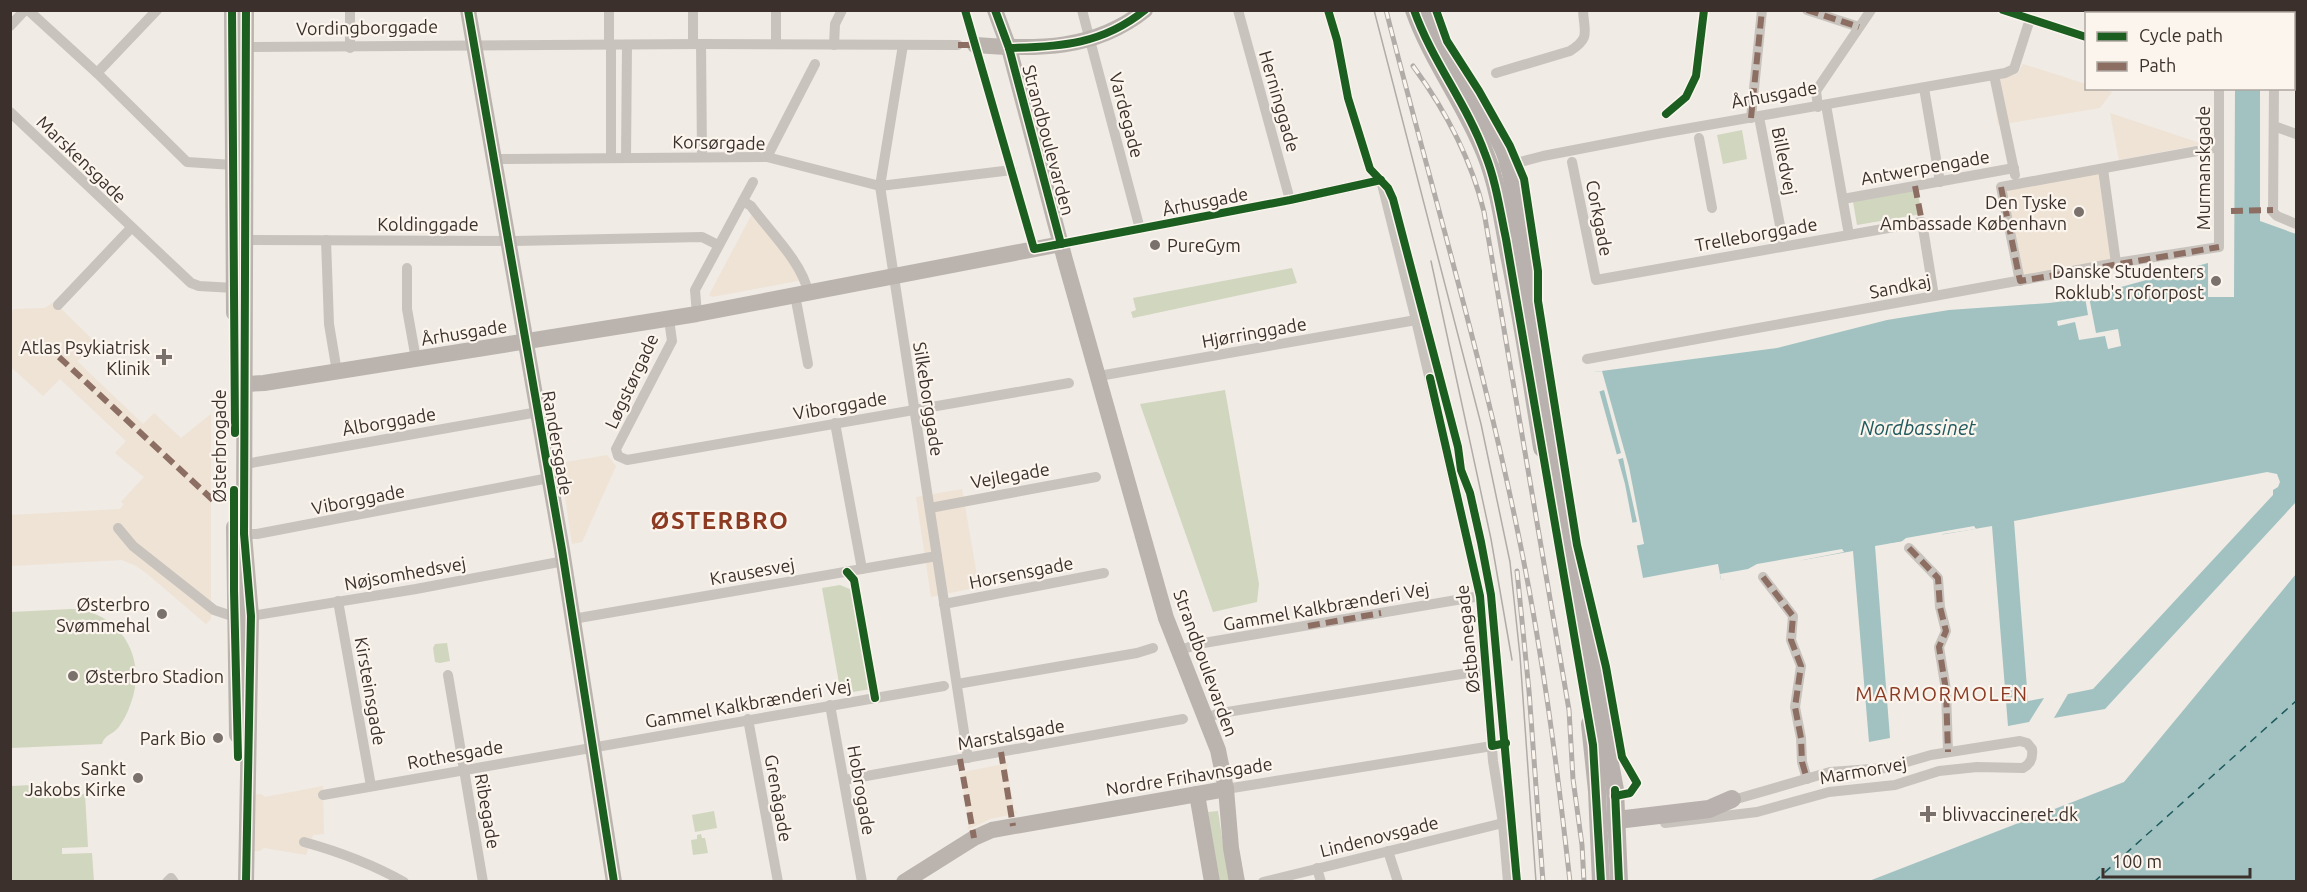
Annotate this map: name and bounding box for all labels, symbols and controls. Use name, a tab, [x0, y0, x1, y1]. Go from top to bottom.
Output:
legend	[2085, 12, 2295, 90]
street label: Vordingborggade	[296, 16, 438, 38]
text: Cycle path	[2139, 25, 2223, 45]
street label: Herninggade	[1256, 48, 1304, 154]
text: Path	[2139, 55, 2176, 75]
street label: Strandboulevarden	[1019, 63, 1079, 217]
street label: Vardegade	[1106, 70, 1148, 160]
street label: Århusgade	[1729, 77, 1819, 111]
street label: Murmanskgade	[2193, 106, 2213, 230]
street label: Marskensgade	[33, 111, 131, 207]
street label: Billedvej	[1769, 125, 1801, 197]
street label: Korsørgade	[672, 131, 766, 153]
street label: Antwerpengade	[1859, 146, 1991, 188]
street label: Corkgade	[1583, 178, 1617, 258]
street label: Århusgade	[1160, 183, 1250, 219]
place label: Den Tyske Ambassade København	[1880, 192, 2067, 233]
marker: Den Tyske Ambassade København	[2072, 205, 2086, 219]
street label: Trelleborggade	[1693, 213, 1819, 255]
street label: Koldinggade	[377, 214, 479, 234]
place label: PureGym	[1167, 235, 1241, 255]
marker: PureGym	[1148, 238, 1162, 252]
place label: Danske Studenters Roklub's roforpost	[2052, 261, 2204, 302]
street label: Sandkaj	[1868, 270, 1932, 302]
marker: Danske Studenters Roklub's roforpost	[2209, 274, 2223, 288]
street label: Hjørringgade	[1200, 313, 1308, 351]
street label: Århusgade	[419, 315, 509, 349]
street label: Løgstørgade	[600, 330, 662, 432]
place label: Atlas Psykiatrisk Klinik	[20, 337, 150, 378]
street label: Silkeborggade	[910, 340, 948, 458]
marker: Atlas Psykiatrisk Klinik	[155, 348, 173, 366]
street label: Viborggade	[792, 387, 888, 423]
street label: Østerbrogade	[209, 389, 229, 503]
street label: Randersgade	[539, 389, 577, 497]
street label: Ålborggade	[341, 403, 437, 439]
water label: Nordbassinet	[1860, 416, 1976, 439]
street label: Vejlegade	[969, 458, 1051, 492]
street label: Viborggade	[310, 480, 406, 518]
district label: ØSTERBRO	[651, 507, 789, 534]
street label: Nøjsomhedsvej	[343, 552, 467, 594]
street label: Horsensgade	[967, 552, 1075, 592]
street label: Krausesvej	[708, 554, 796, 588]
street label: Gammel Kalkbrænderi Vej	[1221, 578, 1431, 634]
street label: Østbanegade	[1451, 584, 1483, 694]
street label: Strandboulevarden	[1170, 587, 1242, 739]
place label: Østerbro Svømmehal	[56, 594, 150, 635]
marker: Østerbro Svømmehal	[155, 607, 169, 621]
street label: Kirsteinsgade	[352, 635, 390, 747]
place label: Østerbro Stadion	[85, 666, 224, 686]
marker: Østerbro Stadion	[66, 669, 80, 683]
street label: Gammel Kalkbrænderi Vej	[643, 675, 853, 731]
district label: MARMORMOLEN	[1855, 682, 2029, 705]
street label: Marstalsgade	[956, 715, 1066, 753]
place label: Park Bio	[140, 728, 206, 748]
marker: Park Bio	[211, 731, 225, 745]
street label: Rothesgade	[406, 736, 504, 772]
street label: Hobrogade	[844, 743, 880, 837]
street label: Grenågade	[761, 753, 797, 843]
street label: Nordre Frihavnsgade	[1104, 753, 1274, 799]
street label: Marmorvej	[1818, 753, 1908, 787]
place label: Sankt Jakobs Kirke	[25, 758, 126, 799]
marker: Sankt Jakobs Kirke	[131, 771, 145, 785]
street label: Ribegade	[472, 772, 504, 850]
place label: blivvaccineret.dk	[1942, 804, 2078, 824]
marker: blivvaccineret.dk	[1919, 805, 1937, 823]
street label: Lindenovsgade	[1318, 812, 1440, 860]
scale bar	[2103, 841, 2250, 879]
text: 100 m	[2112, 851, 2162, 871]

